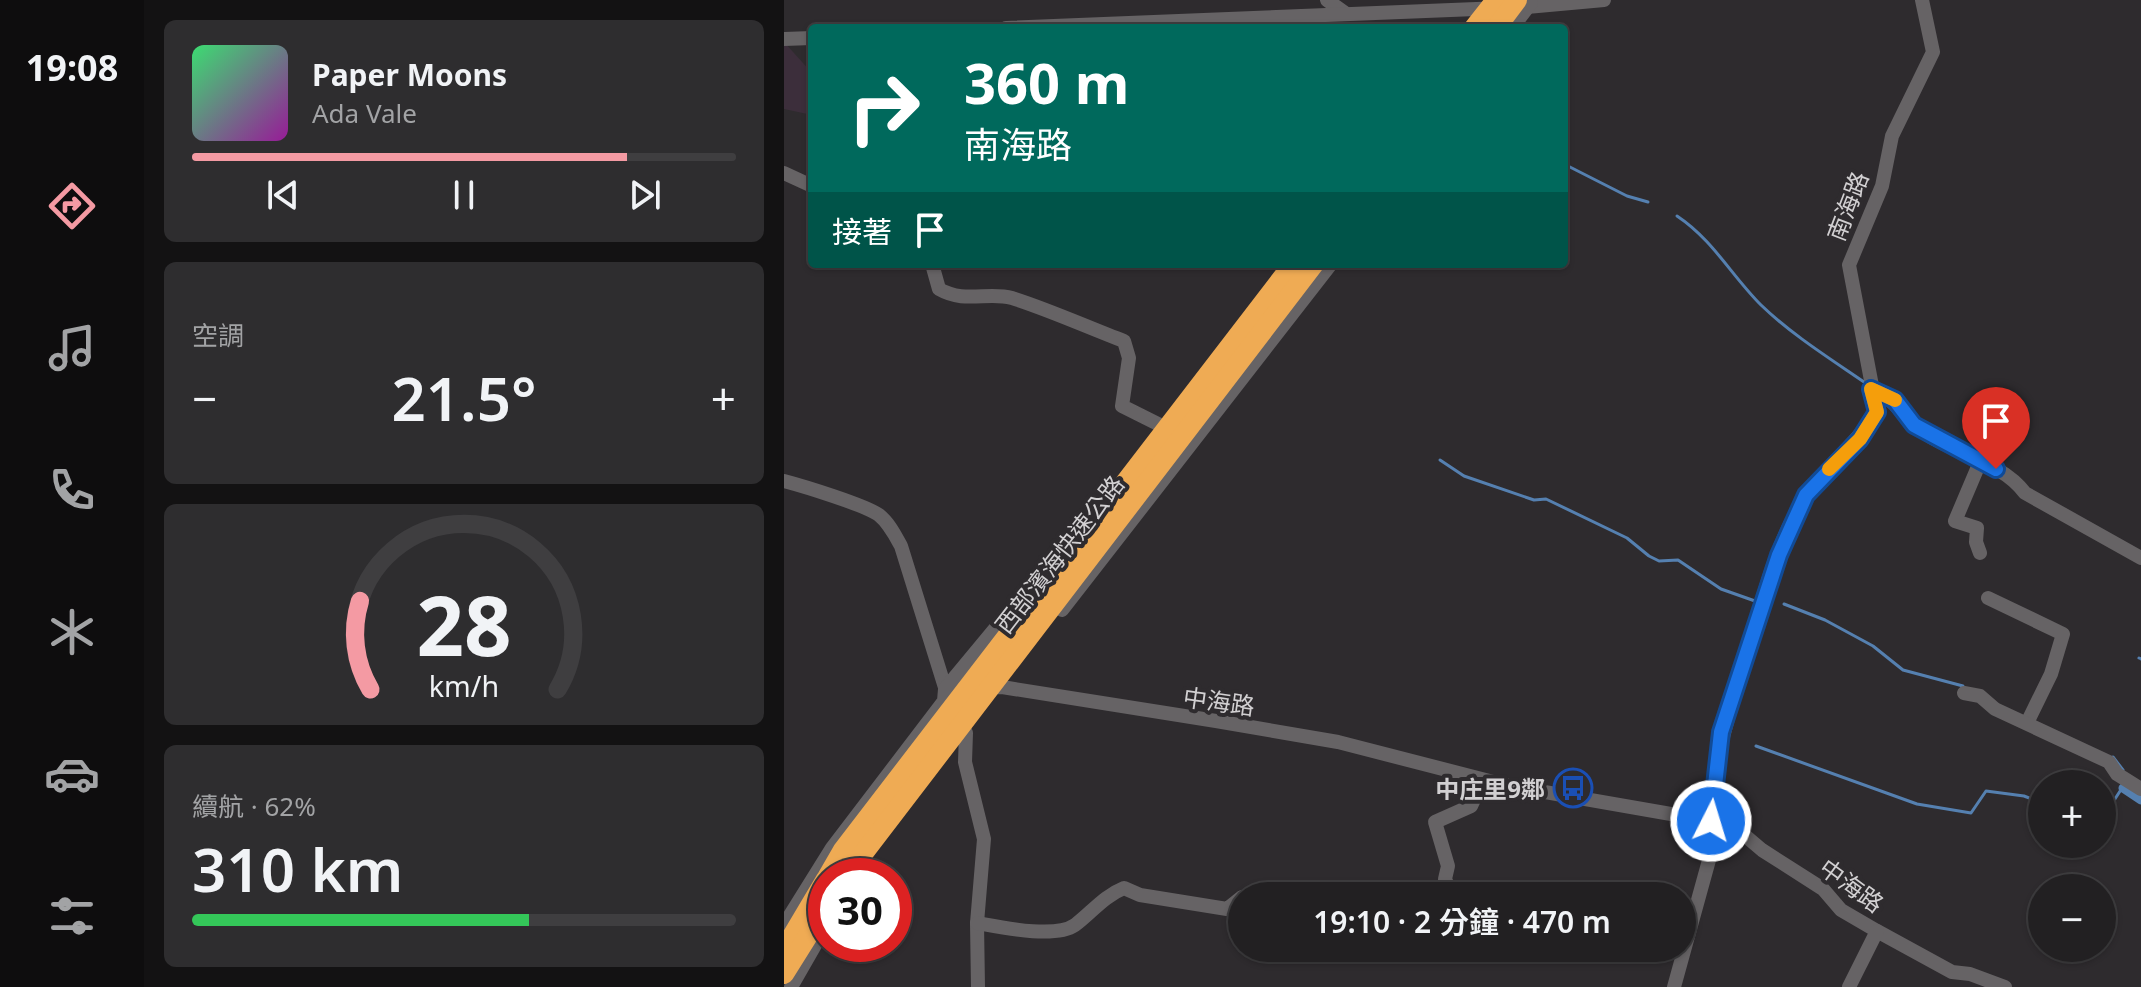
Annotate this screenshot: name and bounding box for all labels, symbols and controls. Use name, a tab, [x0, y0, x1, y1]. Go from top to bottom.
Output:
text: 19:08	[26, 43, 118, 92]
text: 360 m	[964, 44, 1129, 120]
text: Paper Moons	[312, 54, 507, 95]
icon: right	[832, 56, 936, 160]
text: Ada Vale	[312, 95, 417, 131]
text: 南海路	[964, 120, 1072, 169]
street label: 南海路	[1819, 166, 1875, 246]
icon: previous	[261, 173, 305, 217]
icon: pause	[442, 173, 486, 217]
icon: next	[623, 173, 667, 217]
icon: directions	[44, 178, 100, 234]
icon: arrive	[908, 208, 952, 252]
text: 接著	[832, 211, 892, 252]
text: 空調	[192, 317, 244, 353]
icon: music	[44, 320, 100, 376]
text: 21.5°	[391, 357, 537, 439]
text: −	[192, 368, 217, 428]
text: +	[711, 368, 736, 428]
pin	[1962, 387, 2030, 469]
icon: arrive	[1974, 399, 2018, 443]
icon: phone	[44, 462, 100, 518]
street label: 西部濱海快速公路	[987, 468, 1131, 640]
text: 28	[416, 567, 512, 680]
icon: climate	[44, 604, 100, 660]
text: km/h	[429, 667, 499, 706]
street label: 中海路	[1181, 680, 1257, 722]
icon: car	[44, 746, 100, 802]
bus stop icon: 中庄里9鄰	[1552, 767, 1594, 809]
map controls	[2028, 770, 2116, 962]
button: +	[2028, 770, 2116, 858]
place label: 中庄里9鄰	[1435, 772, 1545, 805]
position arrow	[1669, 779, 1753, 863]
text: 續航 · 62%	[192, 788, 316, 824]
text: 310 km	[192, 828, 403, 910]
street label: 中海路	[1813, 850, 1891, 920]
speed limit sign: 30	[808, 858, 912, 962]
button: −	[2028, 874, 2116, 962]
icon: filters	[44, 888, 100, 944]
text: 19:10 · 2 分鐘 · 470 m	[1313, 901, 1611, 942]

